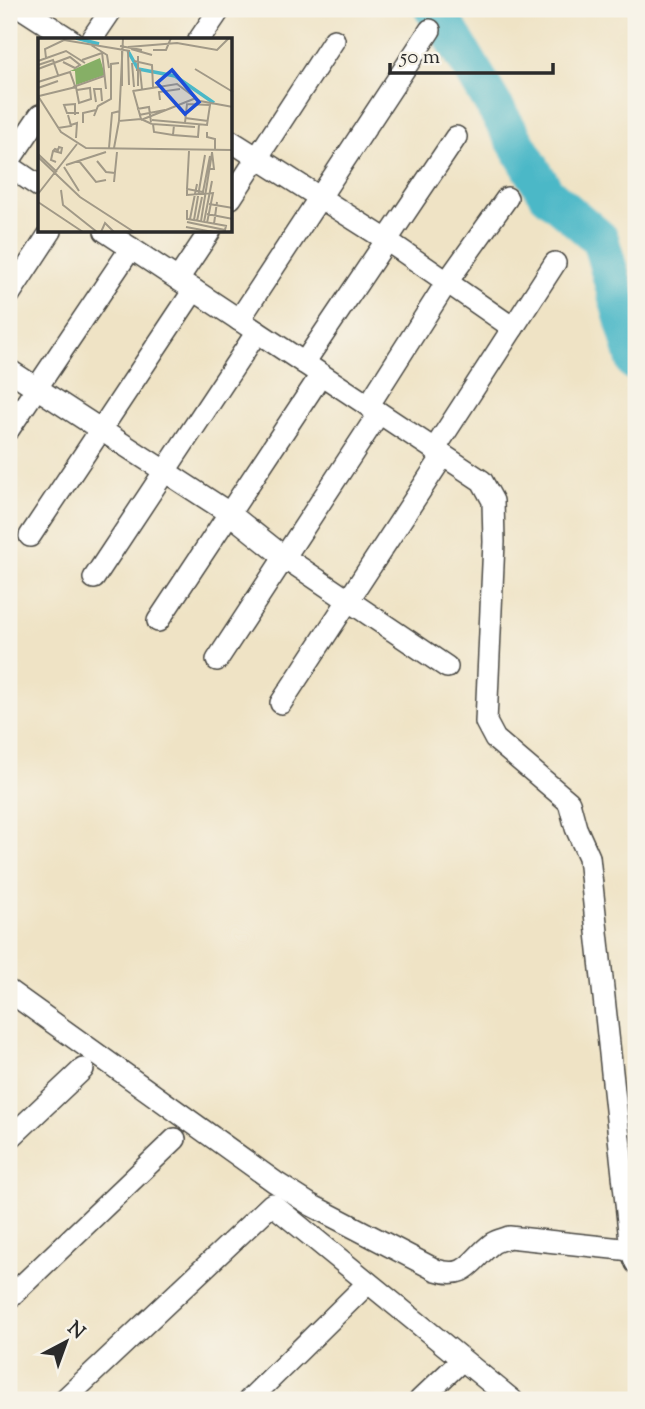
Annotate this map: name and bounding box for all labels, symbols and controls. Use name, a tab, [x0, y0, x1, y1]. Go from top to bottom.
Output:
scale bar	[390, 32, 552, 76]
inset map	[38, 38, 233, 233]
text: 50 m	[399, 43, 440, 73]
north arrow	[32, 1308, 102, 1378]
text: N	[61, 1316, 90, 1346]

